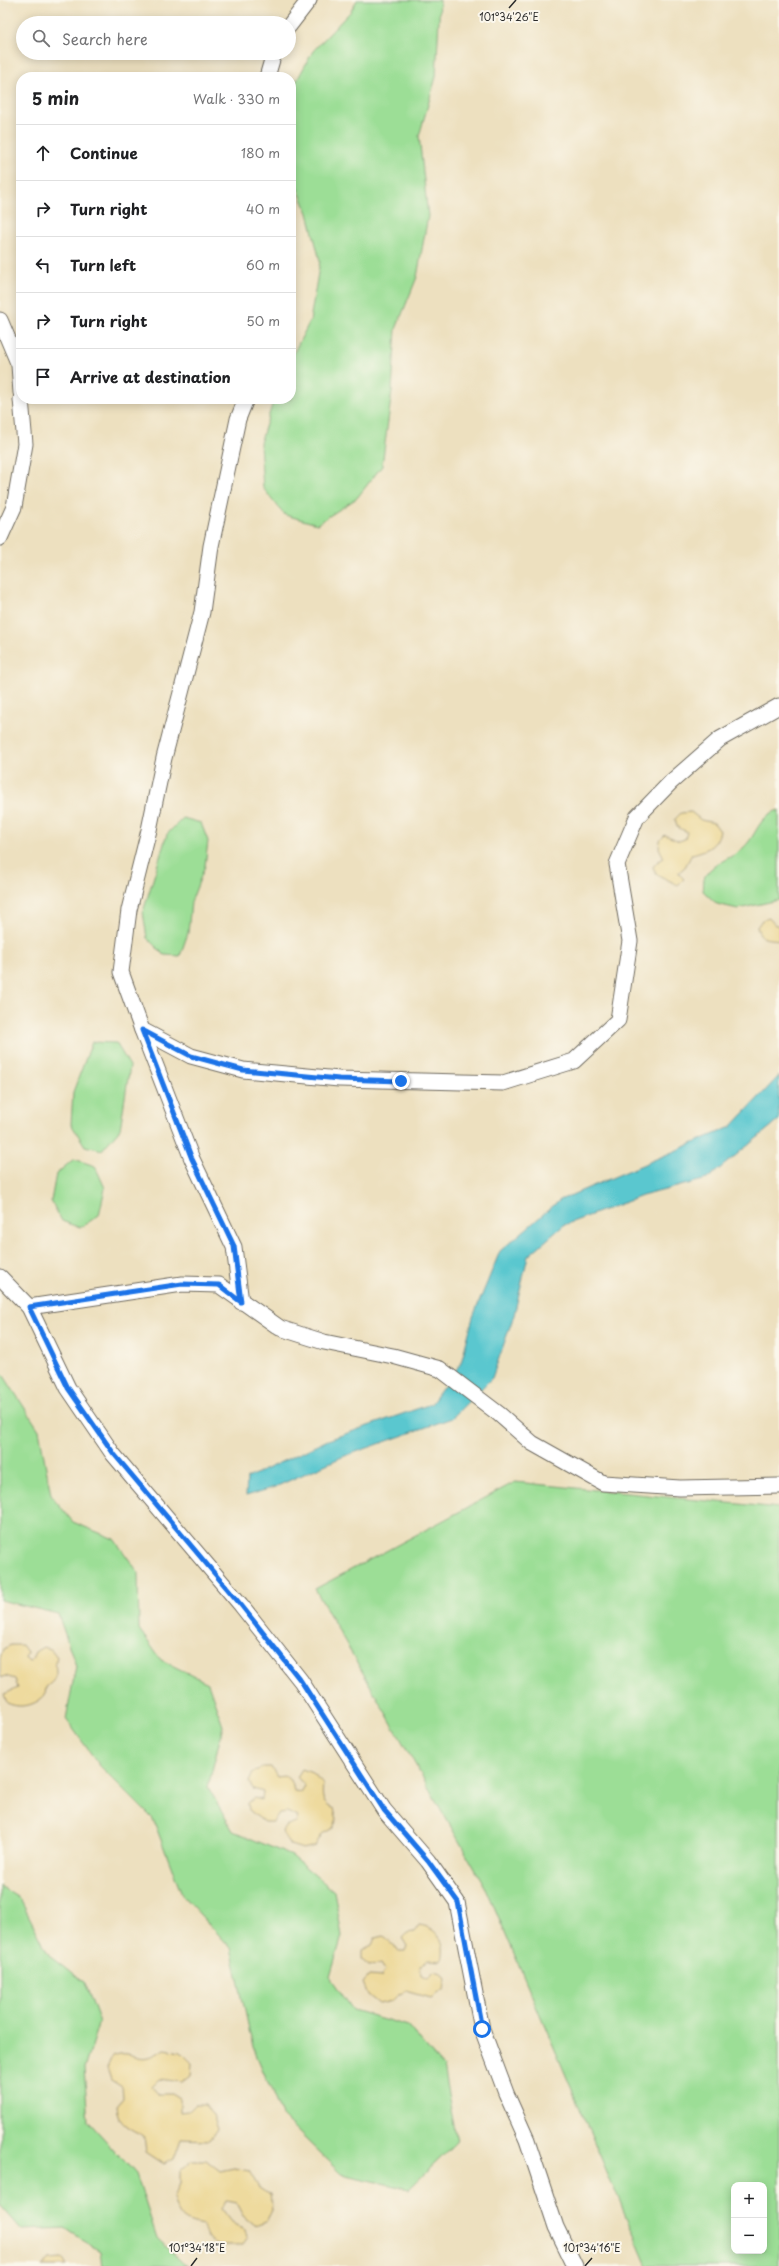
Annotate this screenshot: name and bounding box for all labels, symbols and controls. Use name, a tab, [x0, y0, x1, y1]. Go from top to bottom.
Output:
text: 101°34'26"E	[479, 9, 539, 24]
search box	[16, 16, 296, 60]
icon: search	[30, 27, 52, 49]
text: Search here	[62, 27, 148, 50]
text: 5 min	[32, 85, 79, 111]
text: Walk · 330 m	[193, 89, 280, 108]
text: Continue	[70, 141, 138, 164]
icon: ahead	[32, 142, 54, 164]
text: 180 m	[241, 143, 280, 162]
text: Turn right	[70, 197, 147, 220]
icon: right	[32, 198, 54, 220]
text: 40 m	[246, 199, 280, 218]
text: Turn left	[70, 253, 136, 276]
icon: left	[32, 254, 54, 276]
text: 60 m	[246, 255, 280, 274]
text: Turn right	[70, 309, 147, 332]
icon: right	[32, 310, 54, 332]
text: 50 m	[246, 311, 280, 330]
text: Arrive at destination	[70, 365, 231, 388]
icon: arrive	[32, 366, 54, 388]
route end	[392, 1072, 410, 1090]
route start	[473, 2020, 491, 2038]
map controls	[731, 2182, 767, 2254]
button: +	[731, 2182, 767, 2218]
button: −	[731, 2218, 767, 2254]
text: 101°34'18"E	[169, 2240, 225, 2255]
text: 101°34'16"E	[563, 2240, 621, 2255]

